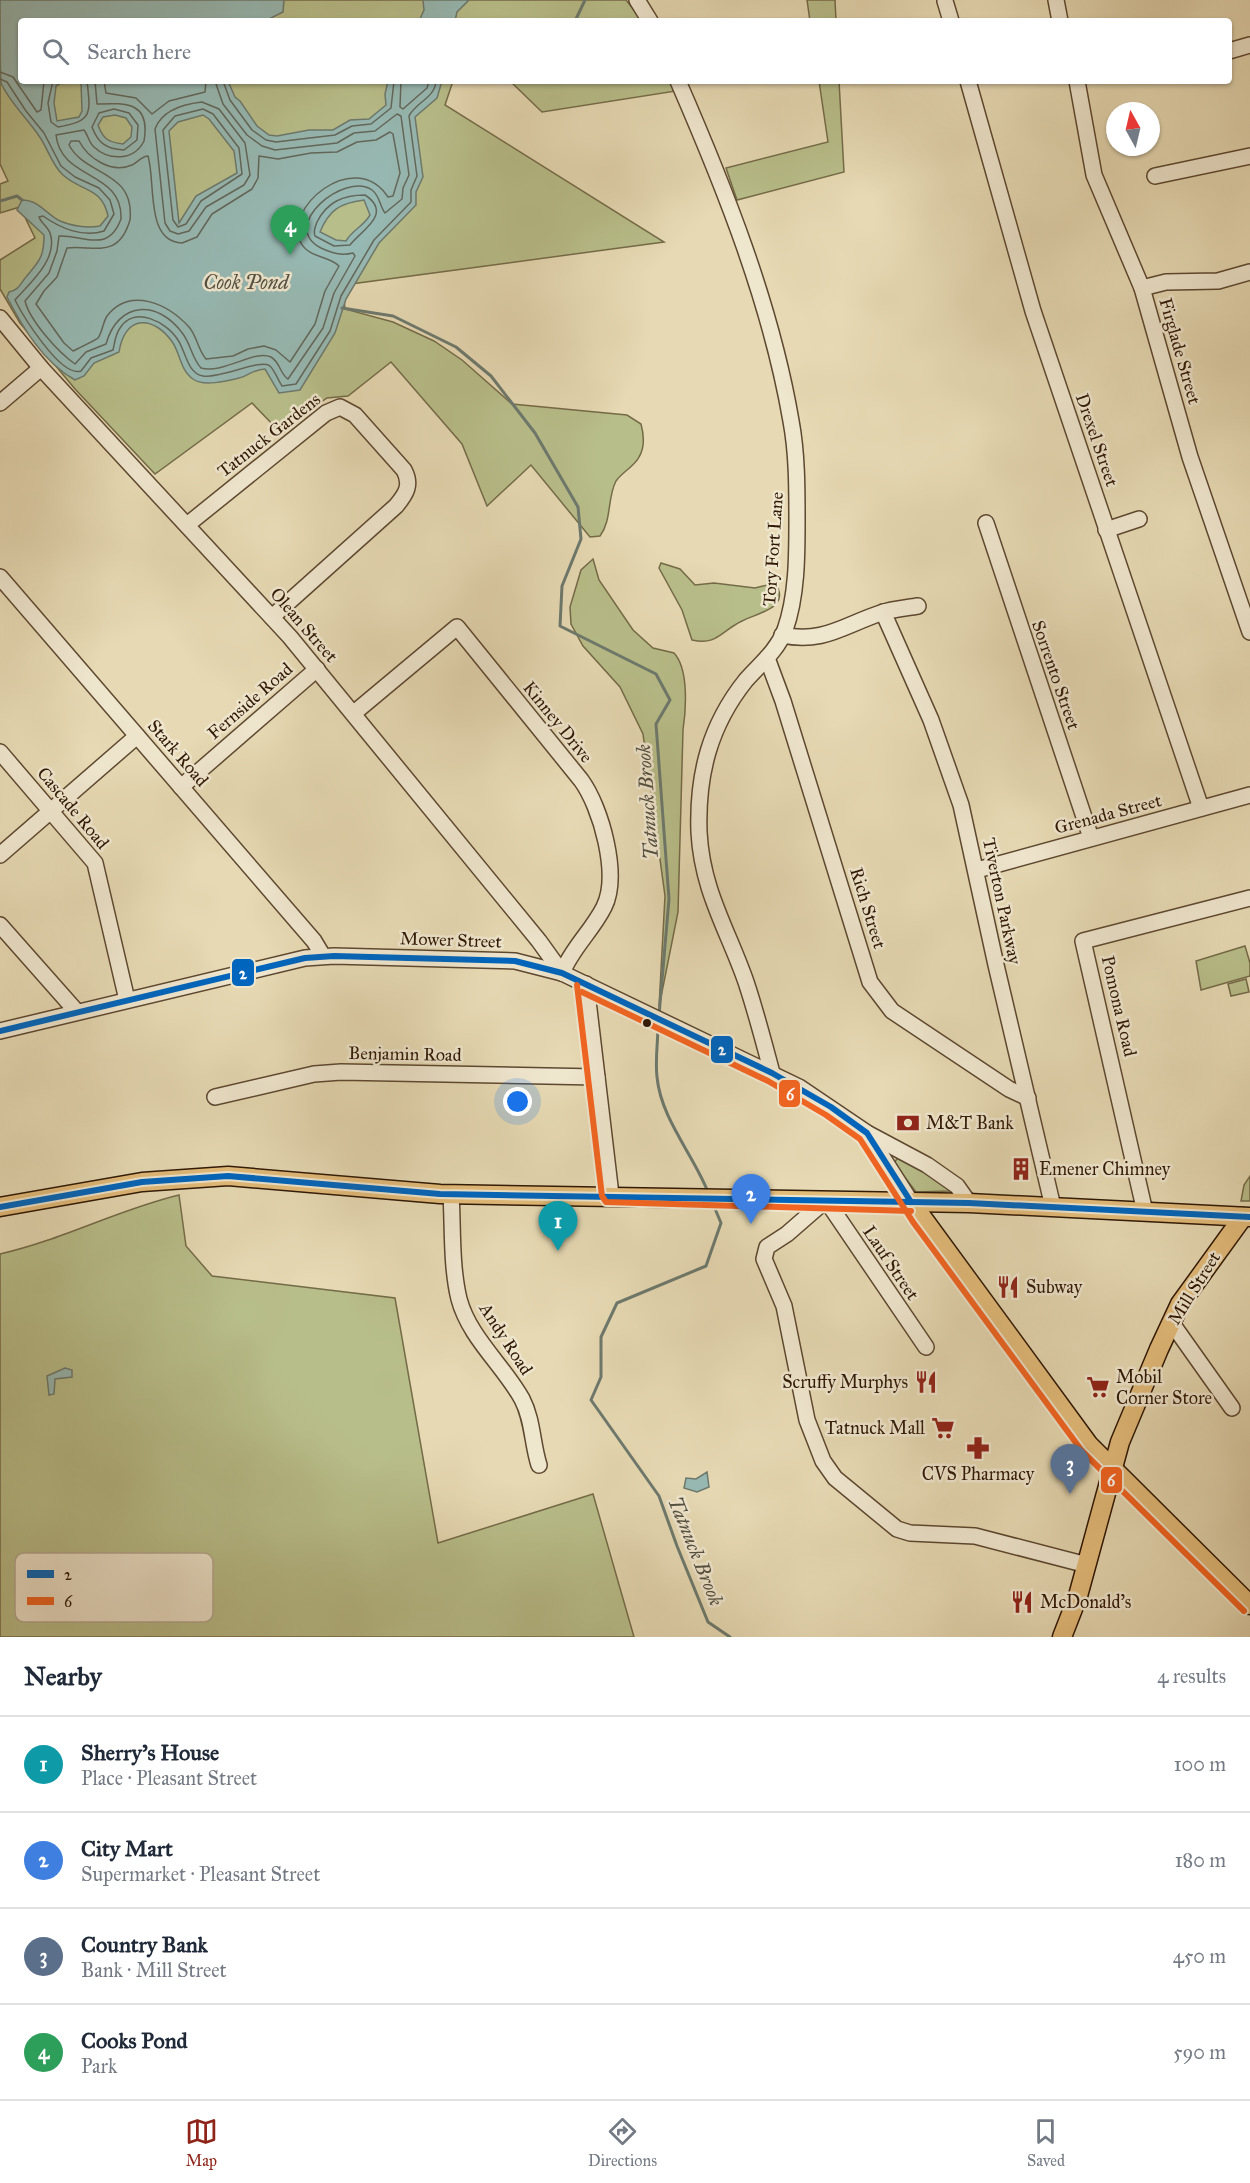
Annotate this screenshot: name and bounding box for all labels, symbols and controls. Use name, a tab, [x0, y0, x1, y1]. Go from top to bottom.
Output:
search box	[18, 18, 1232, 84]
icon: search	[39, 35, 72, 68]
text: Search here	[87, 38, 191, 65]
north arrow	[1106, 102, 1160, 156]
pin: 4	[270, 206, 310, 255]
water label: Cook Pond	[203, 270, 290, 294]
street label: Firglade Street	[1153, 295, 1206, 408]
street label: Tatnuck Gardens	[213, 388, 325, 482]
street label: Drexel Street	[1071, 391, 1123, 490]
street label: Tory Fort Lane	[758, 491, 788, 607]
street label: Olean Street	[266, 583, 343, 667]
street label: Sorrento Street	[1027, 617, 1085, 733]
street label: Fernside Road	[203, 658, 297, 744]
street label: Kinney Drive	[518, 677, 598, 767]
street label: Stark Road	[143, 715, 213, 791]
water label: Tatnuck Brook	[631, 743, 663, 861]
street label: Cascade Road	[32, 762, 114, 854]
street label: Grenada Street	[1052, 789, 1165, 839]
street label: Tiverton Parkway	[978, 836, 1026, 967]
street label: Rich Street	[845, 865, 891, 952]
street label: Mower Street	[400, 927, 503, 953]
street label: Pomona Road	[1097, 953, 1141, 1059]
line badge: 2	[231, 958, 255, 987]
text: 2	[239, 964, 248, 983]
unlabelled marker	[641, 1017, 653, 1029]
line badge: 2	[710, 1035, 734, 1064]
text: 2	[718, 1040, 727, 1059]
street label: Benjamin Road	[348, 1042, 462, 1066]
line badge: 6	[778, 1079, 801, 1108]
text: 6	[786, 1085, 795, 1104]
your location	[503, 1087, 532, 1116]
bank icon: M&T Bank	[895, 1110, 921, 1136]
place label: M&T Bank	[926, 1112, 1014, 1134]
building icon: Emener Chimney	[1008, 1156, 1034, 1182]
place label: Emener Chimney	[1039, 1158, 1171, 1180]
pin: 2	[732, 1174, 771, 1224]
pin: 1	[538, 1202, 578, 1251]
street label: Lauf Street	[858, 1222, 924, 1305]
street label: Mill Street	[1163, 1247, 1225, 1329]
restaurant icon: Subway	[995, 1274, 1021, 1300]
place label: Subway	[1026, 1276, 1083, 1298]
street label: Andy Road	[474, 1298, 537, 1379]
place label: Mobil Corner Store	[1116, 1366, 1212, 1409]
restaurant icon: Scruffy Murphys	[913, 1369, 939, 1395]
place label: Scruffy Murphys	[782, 1371, 908, 1393]
supermarket icon: Mobil Corner Store	[1085, 1374, 1111, 1400]
supermarket icon: Tatnuck Mall	[930, 1415, 956, 1441]
place label: Tatnuck Mall	[825, 1417, 925, 1439]
pharmacy icon: CVS Pharmacy	[965, 1435, 991, 1461]
pin: 3	[1050, 1444, 1090, 1494]
place label: CVS Pharmacy	[922, 1463, 1035, 1485]
line badge: 6	[1100, 1466, 1123, 1494]
text: 6	[1107, 1471, 1116, 1490]
water label: Tatnuck Brook	[663, 1493, 729, 1609]
legend	[15, 1553, 213, 1622]
text: 2	[64, 1565, 72, 1584]
restaurant icon: McDonald's	[1009, 1589, 1035, 1615]
place label: McDonald's	[1040, 1591, 1131, 1613]
text: 6	[64, 1592, 73, 1611]
text: Nearby	[24, 1660, 102, 1692]
text: 4 results	[1157, 1664, 1226, 1688]
text: Sherry's House	[81, 1739, 219, 1766]
text: 1	[40, 1752, 47, 1776]
text: 100 m	[1174, 1752, 1226, 1776]
text: Place · Pleasant Street	[81, 1766, 257, 1790]
text: City Mart	[81, 1835, 173, 1862]
text: 2	[39, 1848, 48, 1872]
text: 180 m	[1175, 1848, 1226, 1872]
text: Supermarket · Pleasant Street	[81, 1862, 320, 1886]
text: Country Bank	[81, 1931, 208, 1958]
text: 3	[40, 1944, 48, 1968]
text: 450 m	[1173, 1944, 1226, 1968]
text: Bank · Mill Street	[81, 1958, 227, 1982]
text: Cooks Pond	[81, 2027, 188, 2054]
text: 4	[38, 2040, 49, 2064]
text: 590 m	[1173, 2040, 1226, 2064]
text: Park	[81, 2054, 117, 2078]
tab: Map	[185, 2115, 218, 2170]
tab: Directions	[588, 2115, 657, 2170]
tab: Saved	[1027, 2115, 1065, 2170]

